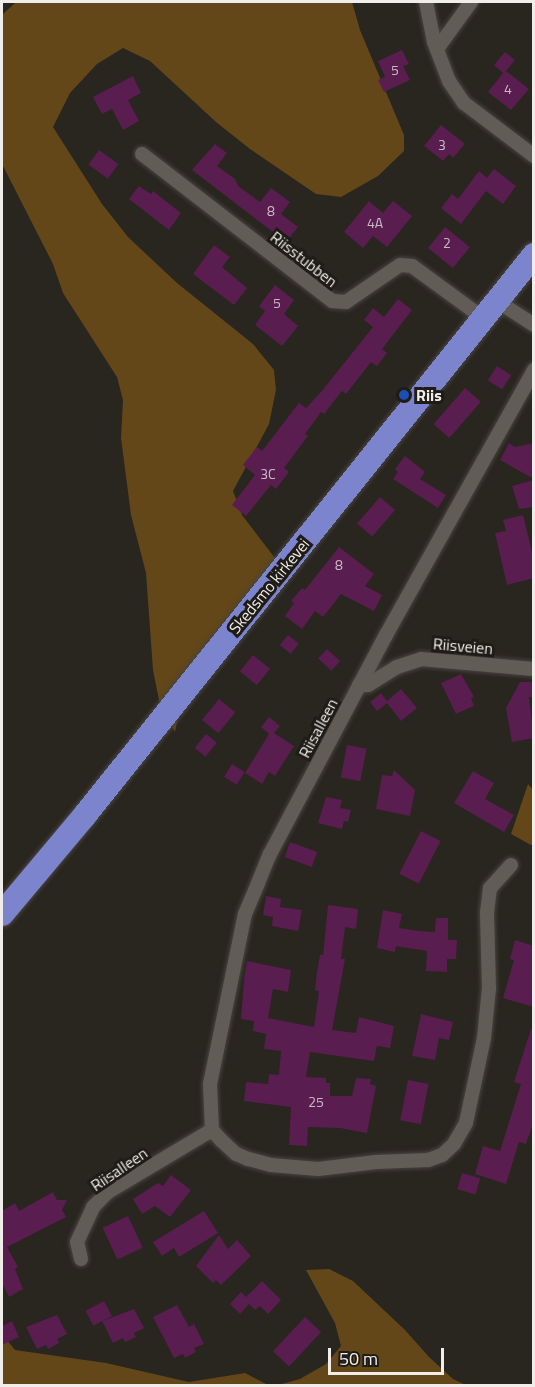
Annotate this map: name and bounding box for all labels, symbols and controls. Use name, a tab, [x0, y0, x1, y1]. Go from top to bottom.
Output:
house number: 5	[391, 62, 399, 78]
house number: 4	[504, 81, 512, 97]
house number: 3	[438, 137, 446, 153]
house number: 8	[267, 203, 275, 219]
house number: 4A	[367, 215, 383, 231]
street label: Riisstubben	[267, 227, 341, 291]
house number: 2	[443, 235, 451, 251]
house number: 5	[273, 295, 281, 311]
place label: Riis	[416, 385, 442, 405]
marker: Riis	[397, 388, 411, 402]
house number: 3C	[260, 466, 276, 482]
street label: Skedsmo kirkevei	[225, 535, 313, 637]
house number: 8	[335, 557, 343, 573]
street label: Riisveien	[432, 634, 494, 658]
street label: Riisalleen	[294, 695, 342, 761]
house number: 25	[308, 1094, 324, 1110]
street label: Riisalleen	[87, 1143, 151, 1195]
scale bar	[331, 1336, 446, 1374]
text: 50 m	[339, 1345, 378, 1372]

